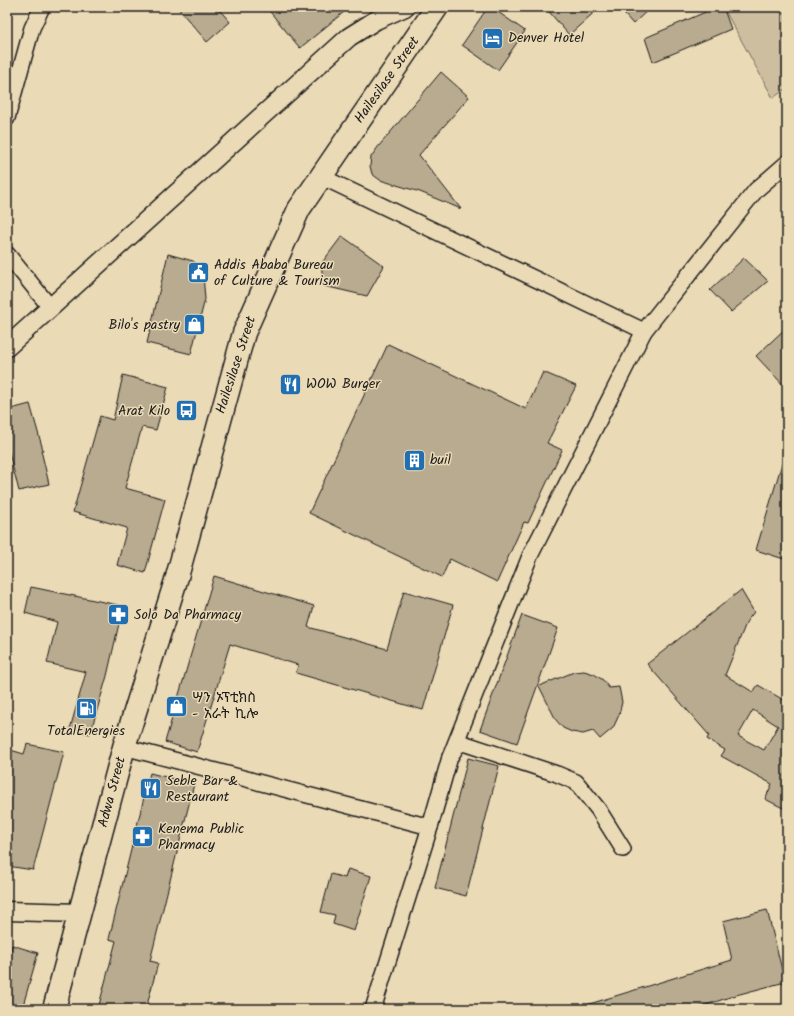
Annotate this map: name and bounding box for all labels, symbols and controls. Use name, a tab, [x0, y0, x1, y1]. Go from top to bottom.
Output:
hotel icon: Denver Hotel	[480, 25, 506, 51]
place label: Denver Hotel	[508, 27, 585, 49]
street label: Hailesilase Street	[349, 32, 426, 128]
place label: Addis Ababa Bureau of Culture & Tourism	[214, 254, 340, 292]
public building icon: Addis Ababa Bureau of Culture & Tourism	[186, 260, 212, 286]
shop icon: Bilo's pastry	[182, 312, 208, 338]
street label: Hailesilase Street	[210, 313, 262, 417]
place label: Bilo's pastry	[109, 314, 180, 336]
restaurant icon: WOW Burger	[277, 371, 303, 397]
place label: WOW Burger	[306, 373, 381, 395]
bus stop icon: Arat Kilo	[173, 398, 199, 424]
place label: Arat Kilo	[118, 400, 170, 422]
building icon: buil	[402, 447, 428, 473]
place label: buil	[430, 449, 451, 471]
pharmacy icon: Solo Da Pharmacy	[106, 602, 132, 628]
place label: Solo Da Pharmacy	[134, 604, 242, 626]
place label: ሣን ኦፕቲክስ - አራት ኪሎ	[192, 687, 258, 725]
shop icon: ሣን ኦፕቲክስ - አራት ኪሎ	[163, 693, 189, 719]
fuel station icon: TotalEnergies	[73, 696, 99, 722]
place label: TotalEnergies	[47, 720, 125, 742]
street label: Adwa Street	[92, 754, 132, 830]
place label: Seble Bar & Restaurant	[166, 770, 238, 808]
restaurant icon: Seble Bar & Restaurant	[137, 776, 163, 802]
place label: Kenema Public Pharmacy	[158, 818, 244, 856]
pharmacy icon: Kenema Public Pharmacy	[130, 824, 156, 850]

